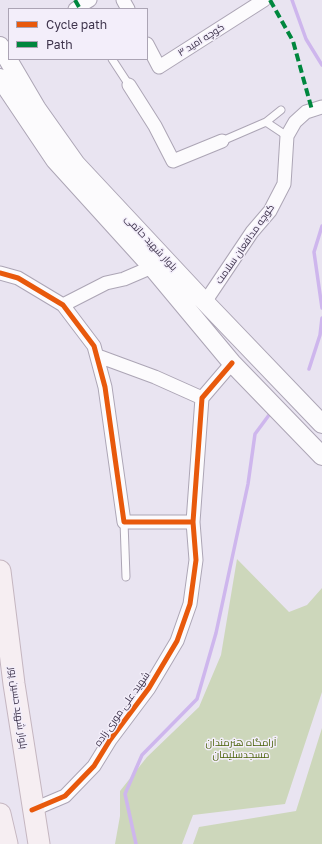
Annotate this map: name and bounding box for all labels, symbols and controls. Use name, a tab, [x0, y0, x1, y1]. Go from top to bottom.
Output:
legend	[8, 8, 148, 60]
text: Cycle path	[46, 17, 107, 32]
street label: کوچه امید ۳	[176, 21, 226, 59]
text: Path	[46, 37, 73, 52]
street label: کوچه مدافعان سلامت	[213, 202, 277, 286]
street label: بلوار شهید حاتمی	[122, 213, 180, 273]
street label: بلوار شهيد حسین پور	[6, 666, 30, 750]
street label: شهید علی موری زاده	[92, 669, 152, 749]
park label: آرامگاه هنرمندان مسجدسلیمان	[206, 737, 276, 760]

